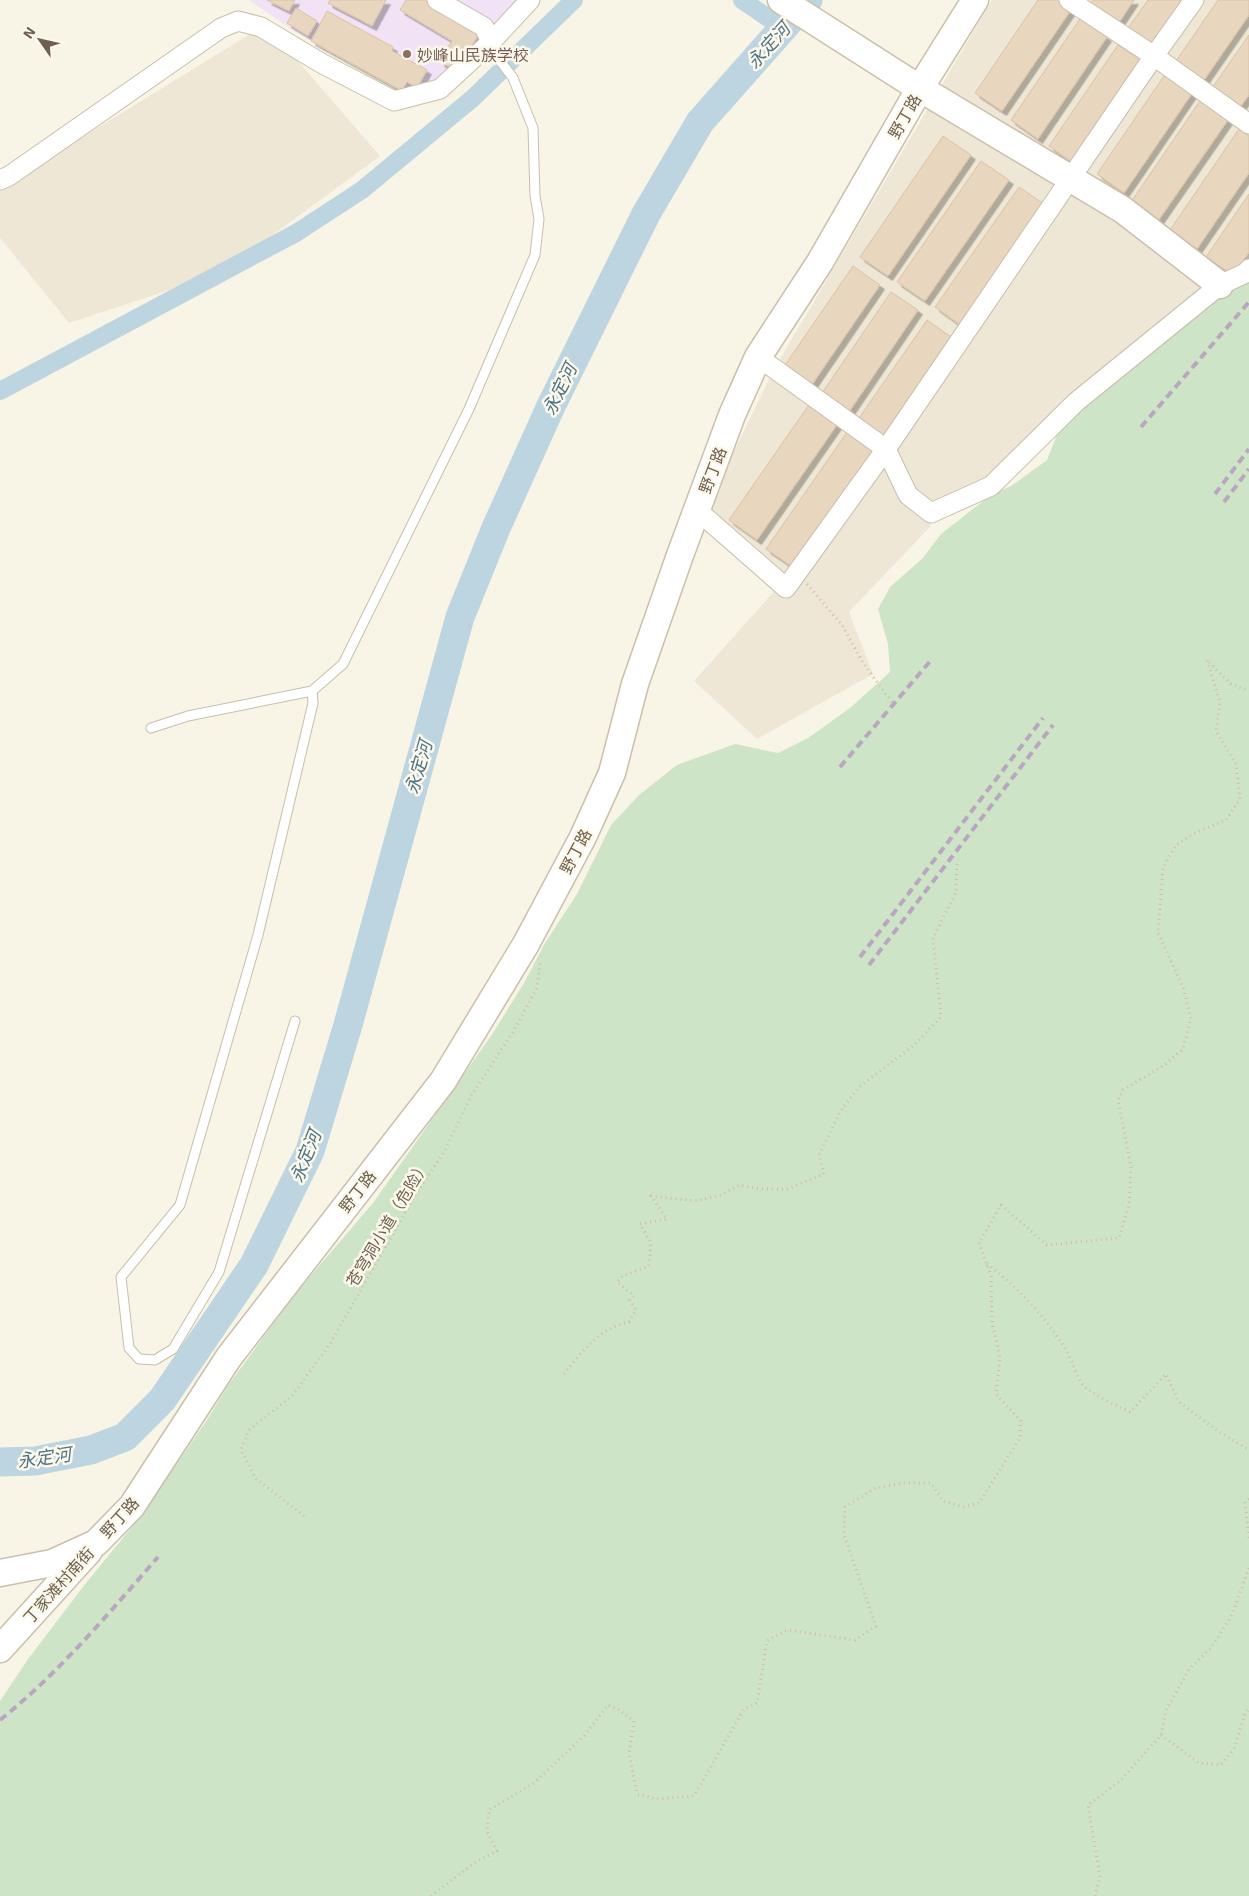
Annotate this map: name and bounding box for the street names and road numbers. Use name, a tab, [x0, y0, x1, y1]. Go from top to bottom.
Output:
street label: 野丁路	[884, 90, 924, 142]
street label: 野丁路	[695, 444, 729, 496]
street label: 野丁路	[555, 825, 595, 877]
street label: 苍穹洞小道（危险）	[342, 1156, 432, 1290]
street label: 野丁路	[335, 1166, 379, 1216]
street label: 野丁路	[96, 1493, 142, 1541]
street label: 丁家滩村南街	[19, 1543, 97, 1627]

